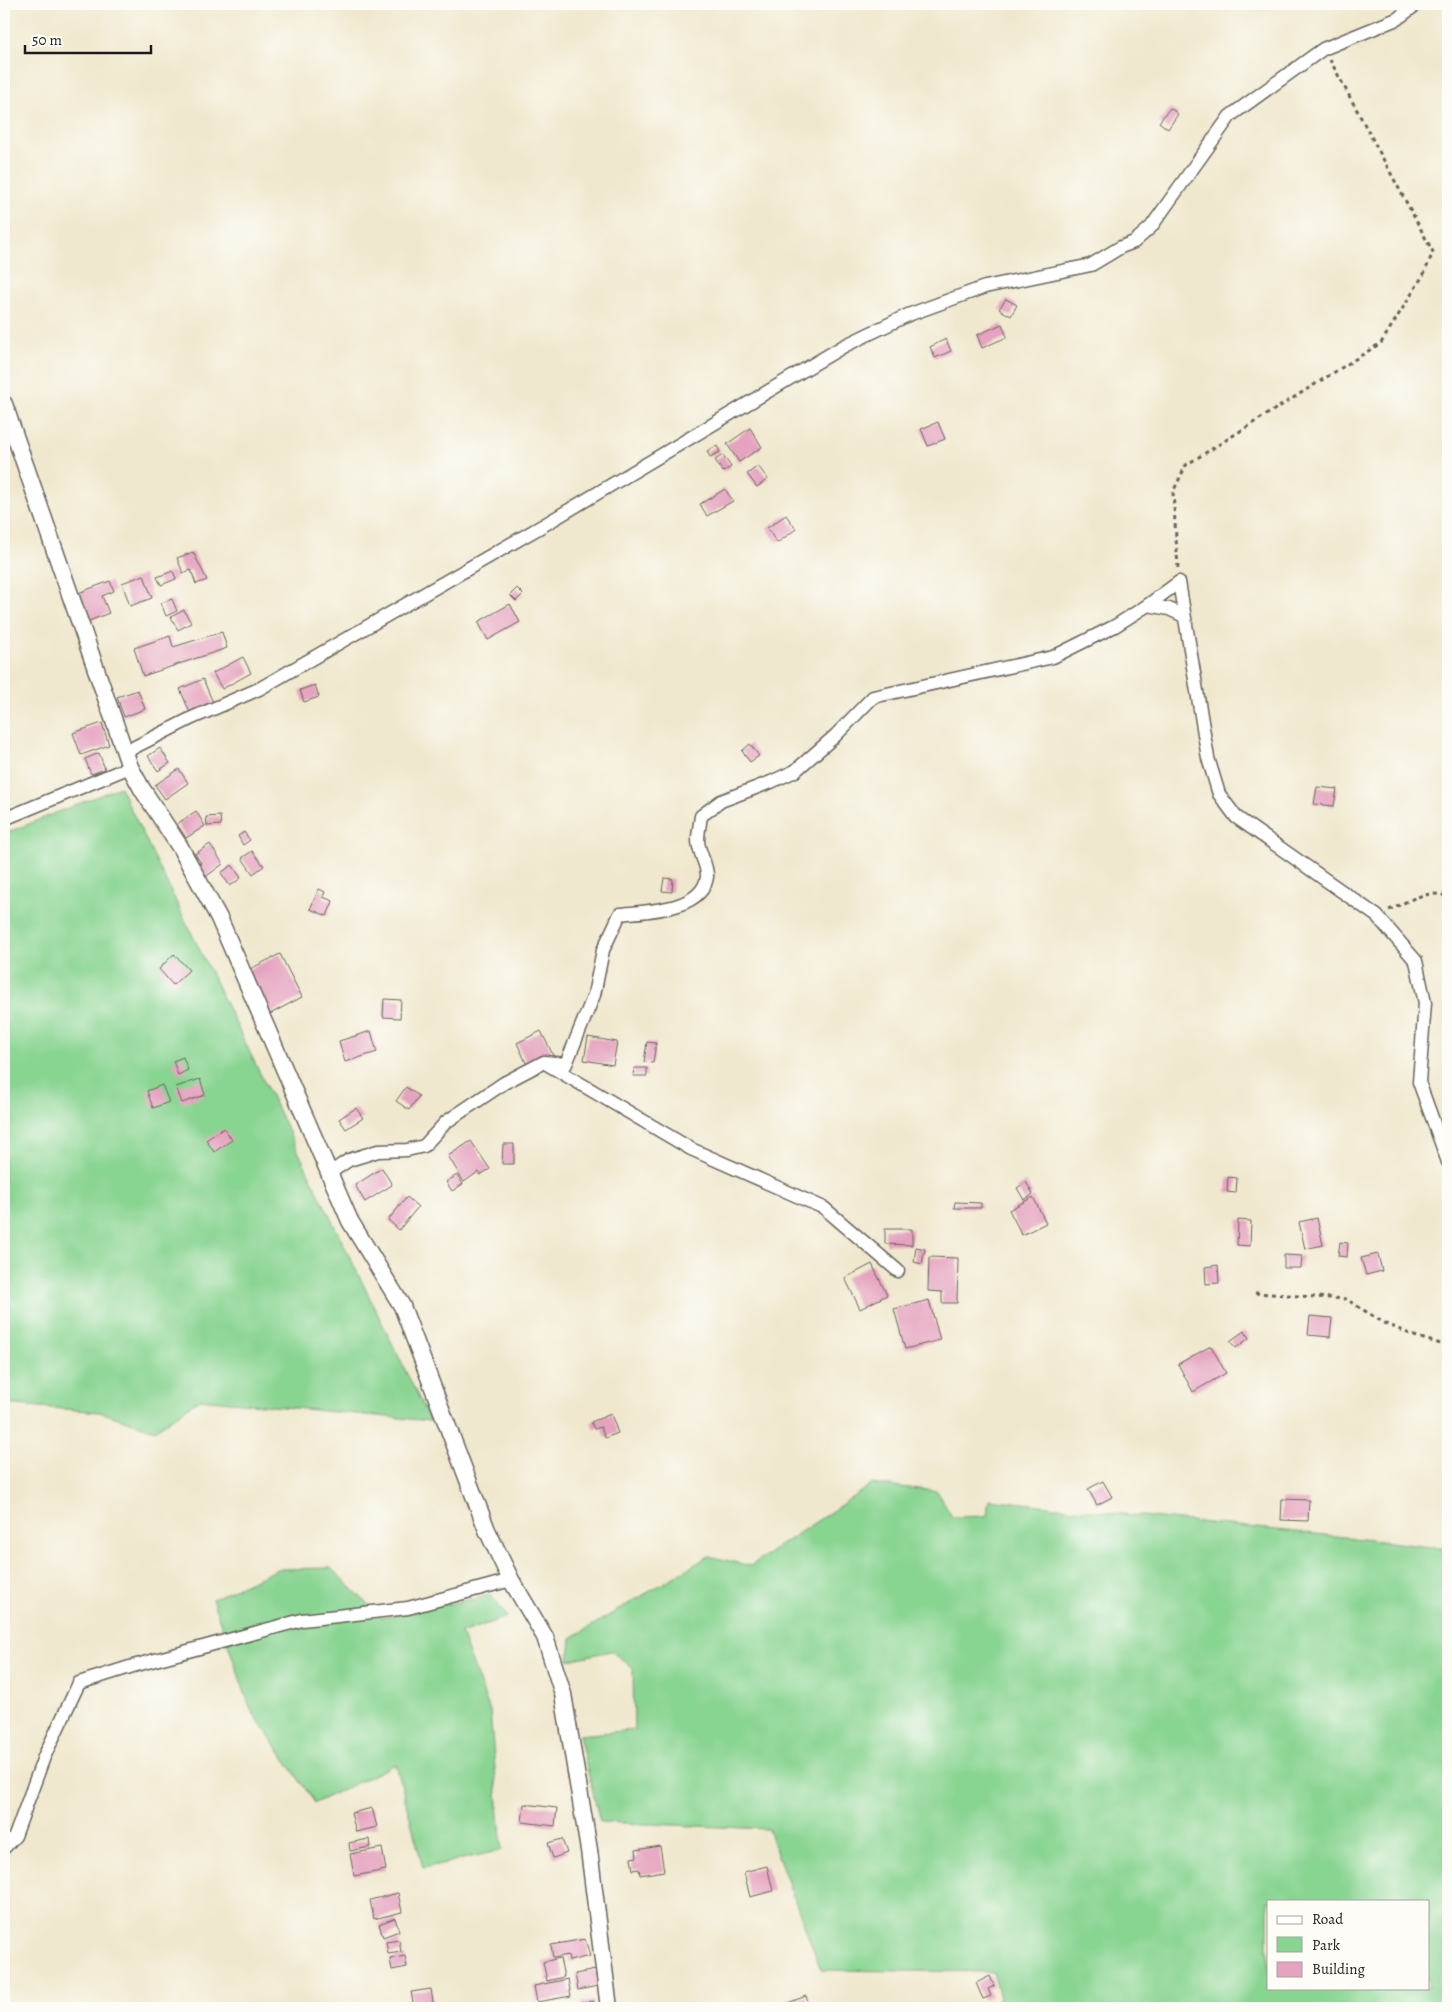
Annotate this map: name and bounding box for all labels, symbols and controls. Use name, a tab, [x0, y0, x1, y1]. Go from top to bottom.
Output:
scale bar	[25, 22, 151, 54]
text: 50 m	[32, 30, 62, 50]
legend	[1267, 1900, 1430, 1990]
text: Road	[1312, 1909, 1344, 1929]
text: Park	[1312, 1935, 1341, 1955]
text: Building	[1312, 1959, 1365, 1979]

